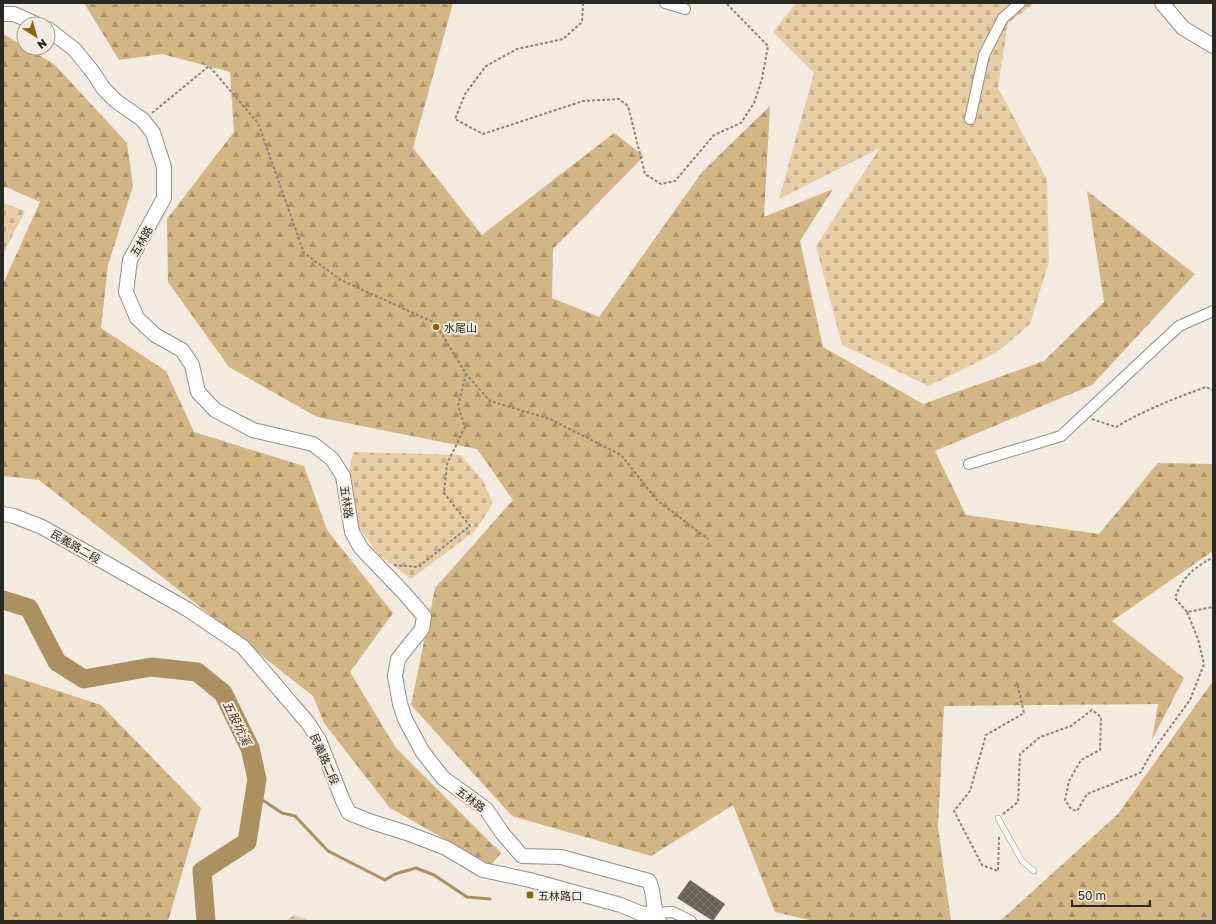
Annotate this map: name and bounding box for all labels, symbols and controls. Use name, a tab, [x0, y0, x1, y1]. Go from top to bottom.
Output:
north arrow	[16, 16, 56, 56]
text: N	[35, 37, 50, 52]
street label: 五林路	[127, 223, 155, 259]
place label: 水尾山	[444, 321, 477, 334]
marker: 水尾山	[431, 322, 441, 332]
street label: 五林路	[338, 485, 356, 519]
street label: 民義路二段	[49, 527, 103, 565]
water label: 五股坑溪	[220, 698, 255, 750]
street label: 民義路二段	[308, 731, 342, 787]
street label: 五林路	[454, 784, 488, 814]
scale bar	[1072, 882, 1150, 908]
text: 50 m	[1078, 888, 1106, 903]
place label: 五林路口	[538, 889, 582, 902]
marker: 五林路口	[525, 890, 535, 900]

